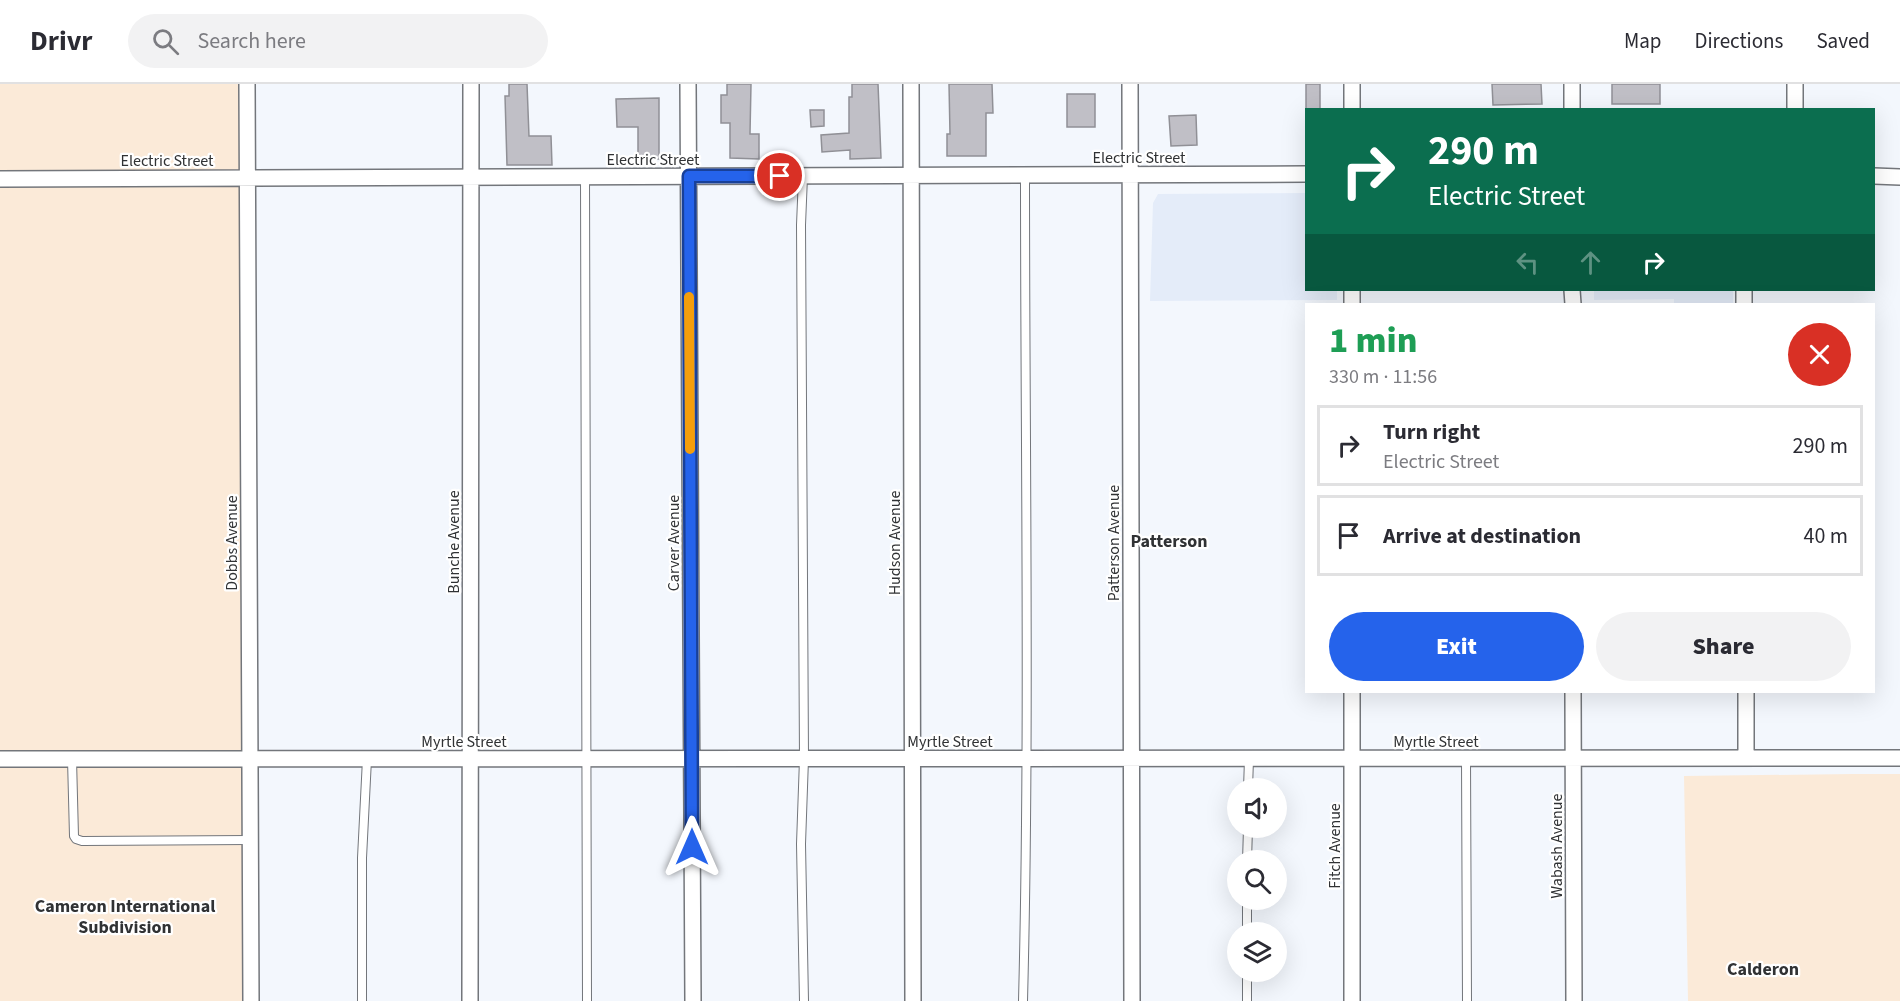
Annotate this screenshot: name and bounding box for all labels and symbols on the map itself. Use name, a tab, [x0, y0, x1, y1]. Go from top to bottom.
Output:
street label: Electric Street	[1092, 147, 1186, 169]
street label: Electric Street	[606, 149, 700, 171]
street label: Electric Street	[120, 150, 214, 172]
pin	[754, 150, 805, 201]
street label: Patterson Avenue	[1103, 485, 1125, 601]
street label: Bunche Avenue	[443, 490, 465, 594]
street label: Hudson Avenue	[884, 491, 906, 595]
street label: Dobbs Avenue	[221, 495, 243, 591]
street label: Carver Avenue	[663, 495, 685, 591]
district label: Patterson	[1131, 529, 1207, 554]
street label: Myrtle Street	[421, 731, 507, 753]
street label: Myrtle Street	[907, 731, 993, 753]
street label: Myrtle Street	[1393, 731, 1479, 753]
street label: Wabash Avenue	[1546, 793, 1568, 899]
street label: Fitch Avenue	[1324, 803, 1346, 889]
position arrow	[660, 815, 724, 879]
district label: Cameron International Subdivision	[35, 894, 215, 940]
district label: Calderon	[1727, 957, 1799, 982]

